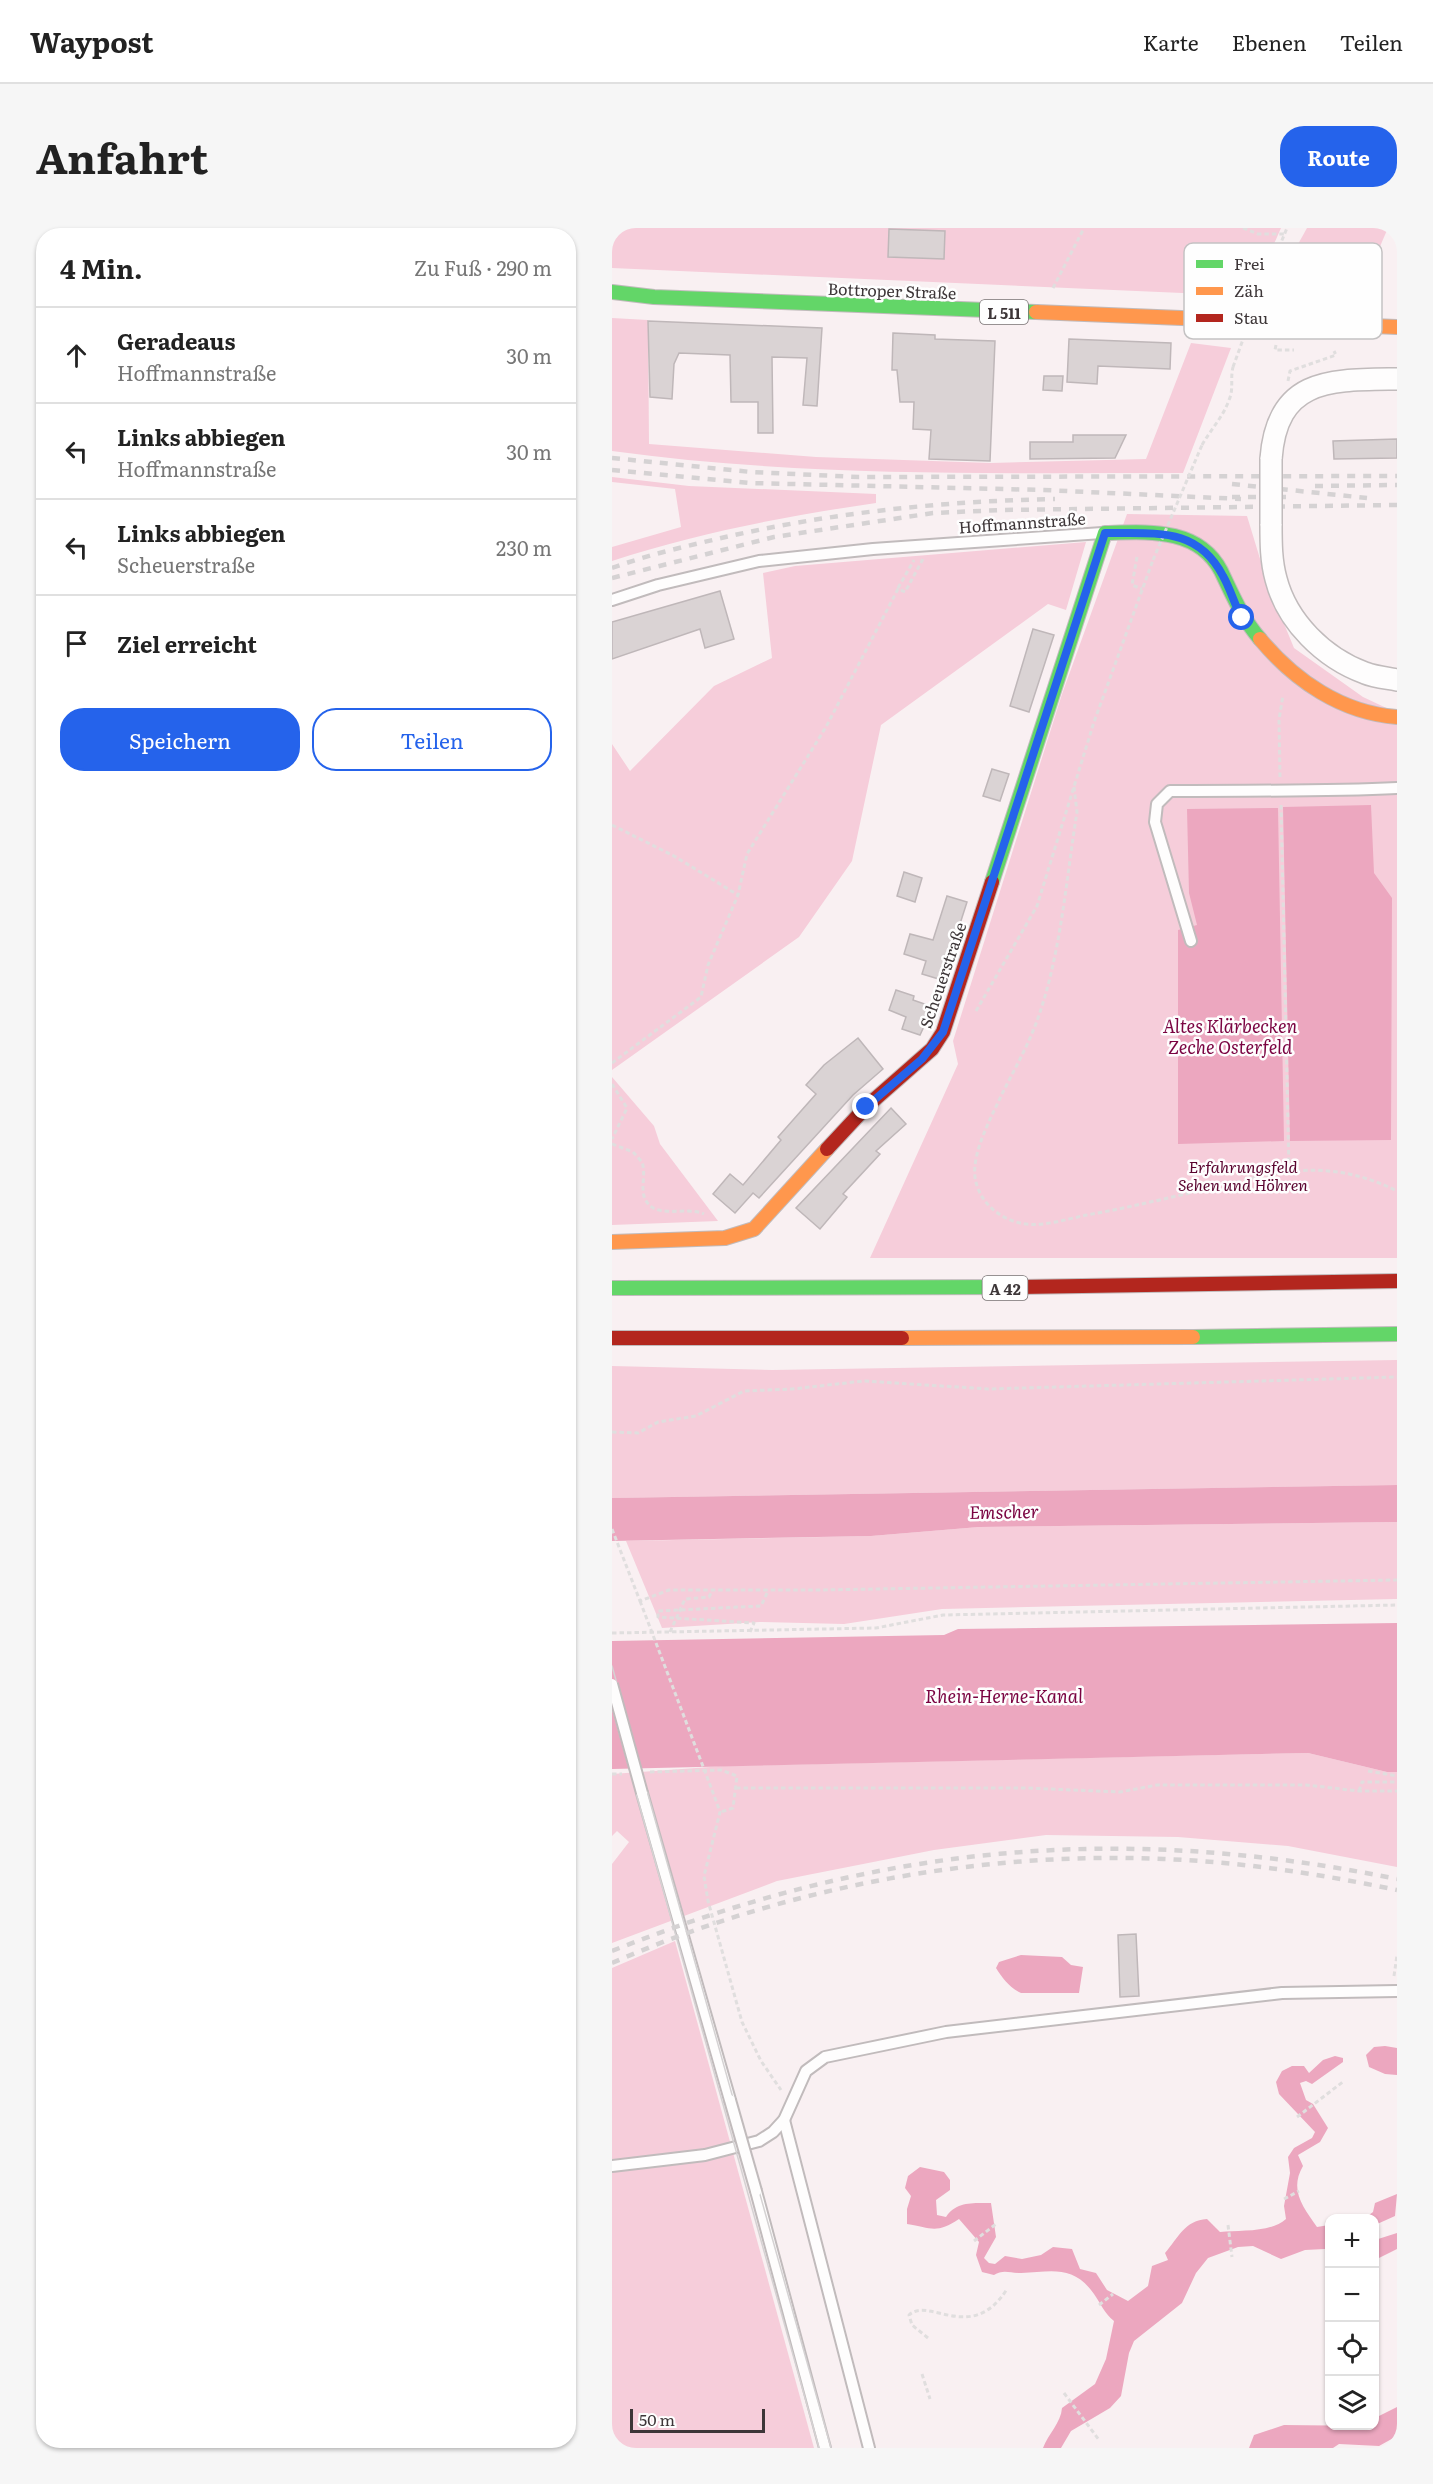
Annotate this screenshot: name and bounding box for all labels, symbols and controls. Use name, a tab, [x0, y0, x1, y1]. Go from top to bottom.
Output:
text: Waypost	[30, 20, 154, 62]
text: Karte	[1143, 26, 1199, 57]
text: Ebenen	[1232, 26, 1307, 57]
text: Teilen	[1340, 26, 1403, 57]
text: Anfahrt	[36, 125, 208, 187]
button: Route	[1280, 126, 1397, 187]
legend	[1184, 243, 1382, 339]
text: 4 Min.	[60, 248, 143, 287]
text: Frei	[1234, 251, 1265, 275]
text: Zu Fuß · 290 m	[414, 252, 552, 282]
street label: Bottroper Straße	[827, 276, 957, 304]
text: Zäh	[1234, 278, 1264, 302]
road number: L 511	[980, 300, 1028, 324]
text: Stau	[1234, 305, 1268, 329]
text: Geradeaus	[117, 324, 235, 357]
icon: ahead	[60, 339, 93, 372]
text: 30 m	[506, 340, 552, 370]
text: Hoffmannstraße	[117, 357, 276, 387]
text: Links abbiegen	[117, 420, 286, 453]
icon: left	[60, 435, 93, 468]
text: 30 m	[506, 436, 552, 466]
text: Hoffmannstraße	[117, 453, 276, 483]
street label: Hoffmannstraße	[958, 506, 1086, 538]
text: Links abbiegen	[117, 516, 286, 549]
icon: left	[60, 531, 93, 564]
text: 230 m	[496, 532, 552, 562]
text: Scheuerstraße	[117, 549, 255, 579]
route start	[1228, 604, 1254, 630]
icon: arrive	[60, 627, 93, 660]
text: Ziel erreicht	[117, 627, 257, 660]
button: Speichern	[60, 708, 300, 771]
button: Teilen	[312, 708, 552, 771]
street label: Scheuerstraße	[913, 919, 971, 1031]
water label: Altes Klärbecken Zeche Osterfeld	[1163, 1012, 1298, 1060]
route end	[852, 1093, 878, 1119]
park label: Erfahrungsfeld Sehen und Höhren	[1178, 1154, 1308, 1196]
road number: A 42	[982, 1276, 1028, 1300]
water label: Emscher	[969, 1497, 1039, 1525]
water label: Rhein-Herne-Kanal	[925, 1682, 1084, 1709]
map controls	[1325, 2214, 1379, 2430]
button: +	[1325, 2214, 1379, 2268]
button: −	[1325, 2268, 1379, 2322]
button: locate	[1325, 2322, 1379, 2376]
button: layers	[1325, 2376, 1379, 2430]
scale bar	[630, 2406, 765, 2434]
text: 50 m	[639, 2407, 675, 2431]

